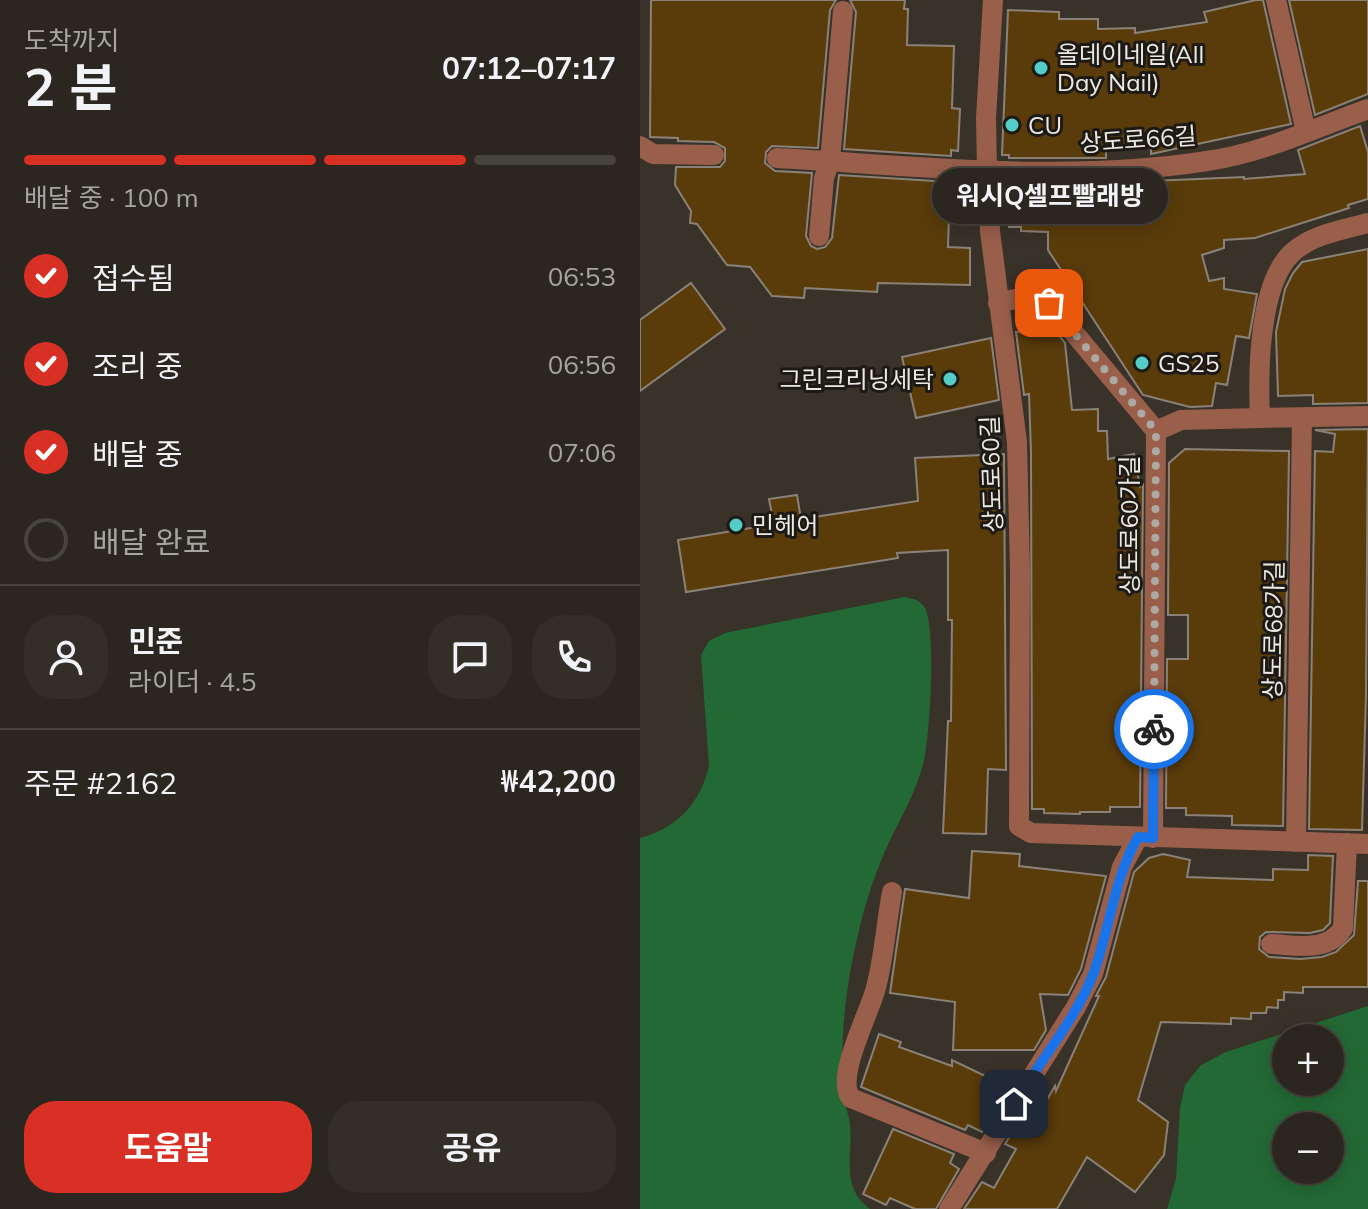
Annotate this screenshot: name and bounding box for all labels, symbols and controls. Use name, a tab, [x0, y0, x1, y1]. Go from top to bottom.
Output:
text: 도착까지	[24, 24, 120, 57]
place label: 올데이네일(All Day Nail)	[1057, 39, 1204, 97]
text: 07:12–07:17	[442, 49, 616, 87]
text: 2 분	[24, 54, 117, 119]
marker: 올데이네일(All Day Nail)	[1032, 59, 1050, 77]
place label: CU	[1028, 110, 1062, 140]
marker: CU	[1003, 116, 1021, 134]
street label: 상도로66길	[1079, 120, 1197, 158]
callout: 워시Q셀프빨래방	[931, 167, 1167, 223]
text: 워시Q셀프빨래방	[956, 179, 1144, 212]
text: 배달 중 · 100 m	[24, 181, 199, 214]
icon: check	[24, 254, 68, 298]
text: 접수됨	[92, 259, 175, 297]
text: 06:53	[548, 260, 616, 293]
pin	[1015, 269, 1083, 337]
icon: bag	[1027, 281, 1071, 325]
icon: check	[24, 342, 68, 386]
text: 조리 중	[92, 347, 183, 385]
text: 06:56	[548, 348, 616, 381]
place label: GS25	[1158, 348, 1219, 378]
marker: GS25	[1133, 354, 1151, 372]
place label: 그린크리닝세탁	[779, 364, 934, 394]
marker: 그린크리닝세탁	[941, 370, 959, 388]
street label: 상도로60길	[974, 415, 1008, 533]
icon: check	[24, 430, 68, 474]
text: 배달 중	[92, 435, 183, 473]
text: 07:06	[548, 436, 616, 469]
street label: 상도로60가길	[1114, 455, 1144, 595]
place label: 민헤어	[752, 510, 818, 540]
marker: 민헤어	[727, 516, 745, 534]
text: 배달 완료	[92, 523, 210, 561]
street label: 상도로68가길	[1257, 560, 1289, 700]
button: person	[24, 615, 108, 699]
button: chat	[428, 615, 512, 699]
button: phone	[532, 615, 616, 699]
text: 민준	[128, 622, 183, 660]
text: 라이더 · 4.5	[128, 665, 256, 698]
courier	[1114, 689, 1194, 769]
icon: bike	[1132, 707, 1176, 751]
text: ₩42,200	[501, 762, 616, 800]
text: 주문 #2162	[24, 764, 177, 802]
map controls	[1272, 1024, 1344, 1184]
button: +	[1272, 1024, 1344, 1096]
pin	[980, 1070, 1048, 1138]
icon: home	[992, 1082, 1036, 1126]
button: 도움말	[24, 1101, 312, 1193]
button: 공유	[328, 1101, 616, 1193]
button: −	[1272, 1112, 1344, 1184]

